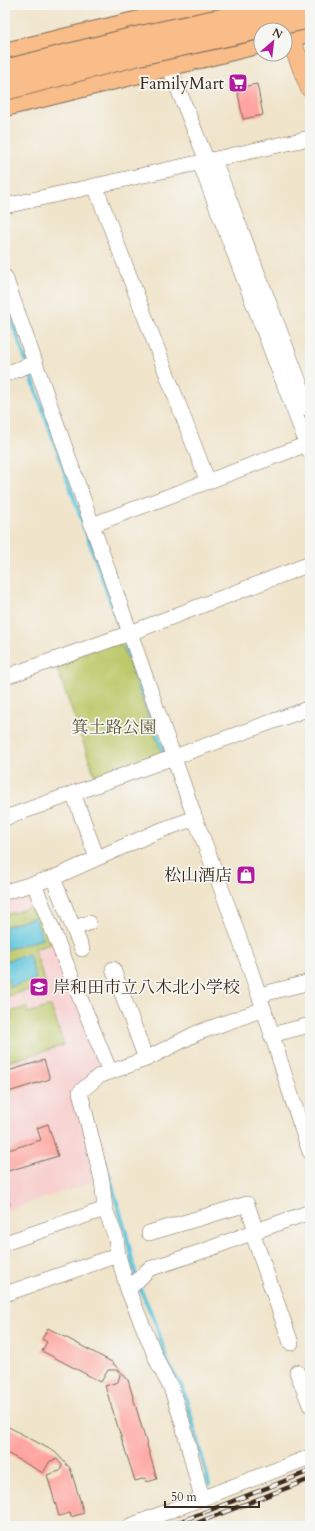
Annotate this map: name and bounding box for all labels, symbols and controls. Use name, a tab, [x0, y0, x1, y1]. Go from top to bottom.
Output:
north arrow	[253, 22, 293, 62]
text: N	[270, 25, 286, 43]
place label: FamilyMart	[140, 72, 225, 95]
supermarket icon: FamilyMart	[227, 72, 249, 94]
park label: 箕土路公園	[72, 716, 157, 739]
place label: 松山酒店	[164, 864, 232, 887]
shop icon: 松山酒店	[235, 864, 257, 886]
school or university icon: 岸和田市立八木北小学校	[28, 976, 50, 998]
place label: 岸和田市立八木北小学校	[53, 976, 240, 999]
scale bar	[165, 1483, 259, 1509]
text: 50 m	[171, 1489, 198, 1505]

